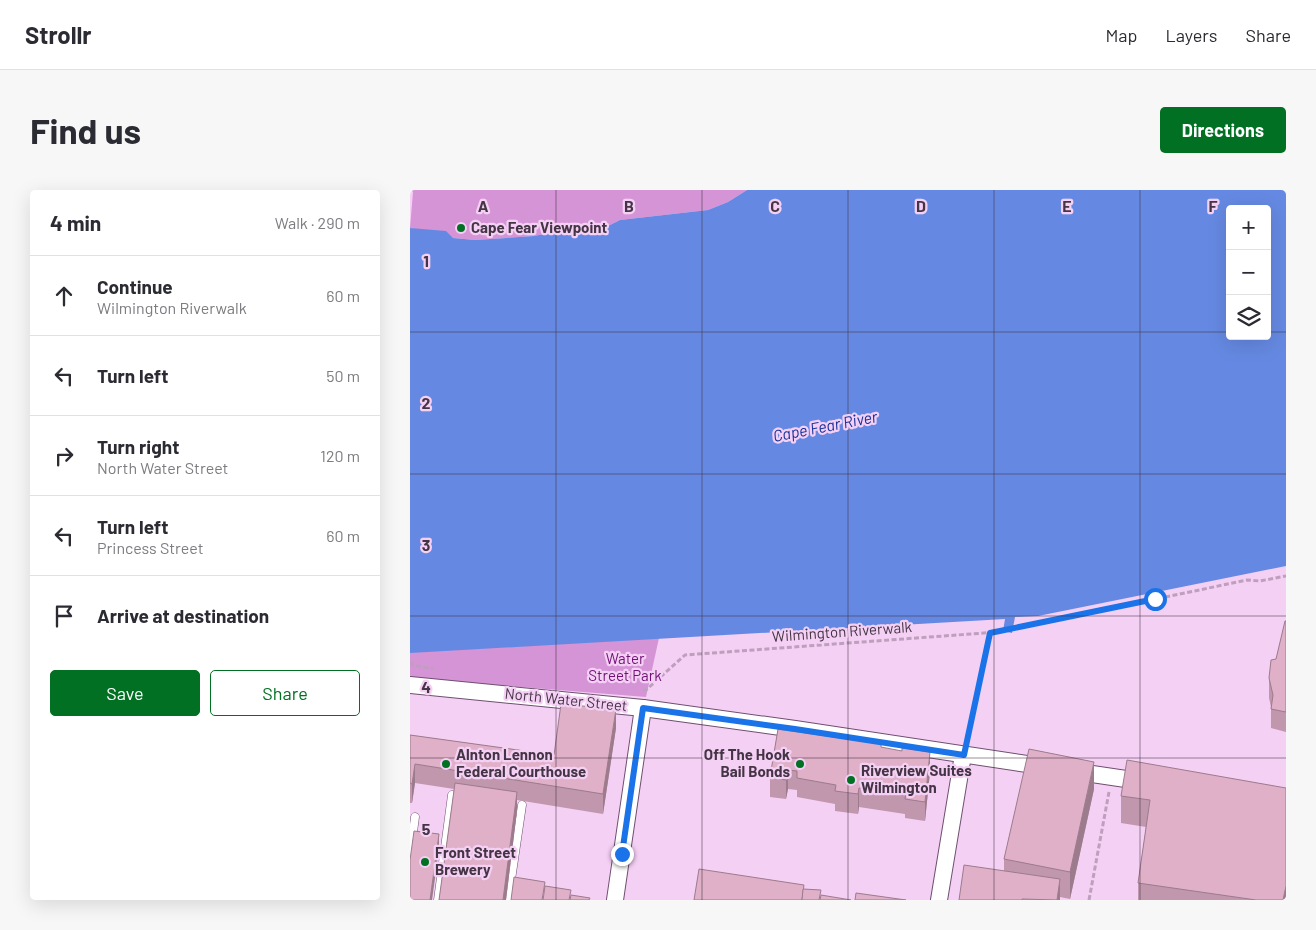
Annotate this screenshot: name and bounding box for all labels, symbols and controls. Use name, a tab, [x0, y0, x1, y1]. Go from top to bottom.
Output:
text: Strollr	[25, 20, 92, 49]
text: Map	[1105, 24, 1137, 46]
text: Layers	[1165, 24, 1218, 46]
text: Share	[1246, 24, 1291, 46]
button: Directions	[1160, 107, 1286, 153]
text: Find us	[30, 109, 141, 151]
text: A	[478, 196, 489, 215]
text: B	[624, 196, 634, 215]
text: C	[770, 196, 780, 215]
text: D	[916, 196, 926, 215]
text: E	[1062, 196, 1072, 215]
text: F	[1209, 196, 1218, 215]
map controls	[1226, 205, 1271, 340]
button: +	[1226, 205, 1271, 250]
text: 4 min	[50, 210, 101, 235]
text: Walk · 290 m	[275, 213, 360, 232]
place label: Cape Fear Viewpoint	[471, 218, 608, 236]
marker: Cape Fear Viewpoint	[455, 222, 467, 234]
button: −	[1226, 250, 1271, 295]
text: 1	[423, 251, 429, 270]
text: Continue	[97, 275, 173, 298]
icon: ahead	[50, 282, 78, 310]
text: 60 m	[326, 286, 360, 305]
button: layers	[1226, 295, 1271, 340]
text: Wilmington Riverwalk	[97, 298, 247, 317]
icon: left	[50, 362, 78, 390]
text: Turn left	[97, 364, 168, 387]
text: 50 m	[326, 366, 360, 385]
text: 2	[422, 393, 431, 412]
water label: Cape Fear River	[771, 406, 880, 445]
text: Turn right	[97, 435, 179, 458]
icon: right	[50, 442, 78, 470]
text: 120 m	[320, 446, 360, 465]
text: North Water Street	[97, 458, 228, 477]
text: Turn left	[97, 515, 168, 538]
icon: left	[50, 522, 78, 550]
text: 60 m	[326, 526, 360, 545]
text: 3	[422, 535, 430, 554]
text: Princess Street	[97, 538, 204, 557]
route start	[1144, 588, 1167, 611]
icon: arrive	[50, 602, 78, 630]
text: Arrive at destination	[97, 604, 269, 627]
street label: Wilmington Riverwalk	[771, 617, 913, 645]
park label: Water Street Park	[588, 649, 662, 684]
button: Save	[50, 670, 200, 716]
button: Share	[210, 670, 360, 716]
text: 4	[421, 677, 431, 696]
street label: North Water Street	[504, 684, 628, 714]
place label: Alnton Lennon Federal Courthouse	[456, 745, 586, 780]
place label: Off The Hook Bail Bonds	[704, 745, 790, 780]
marker: Alnton Lennon Federal Courthouse	[440, 758, 452, 770]
marker: Off The Hook Bail Bonds	[794, 758, 806, 770]
place label: Riverview Suites Wilmington	[861, 761, 972, 796]
marker: Riverview Suites Wilmington	[845, 774, 857, 786]
text: 5	[422, 819, 431, 838]
place label: Front Street Brewery	[435, 843, 516, 878]
route end	[611, 843, 634, 866]
marker: Front Street Brewery	[419, 856, 431, 868]

